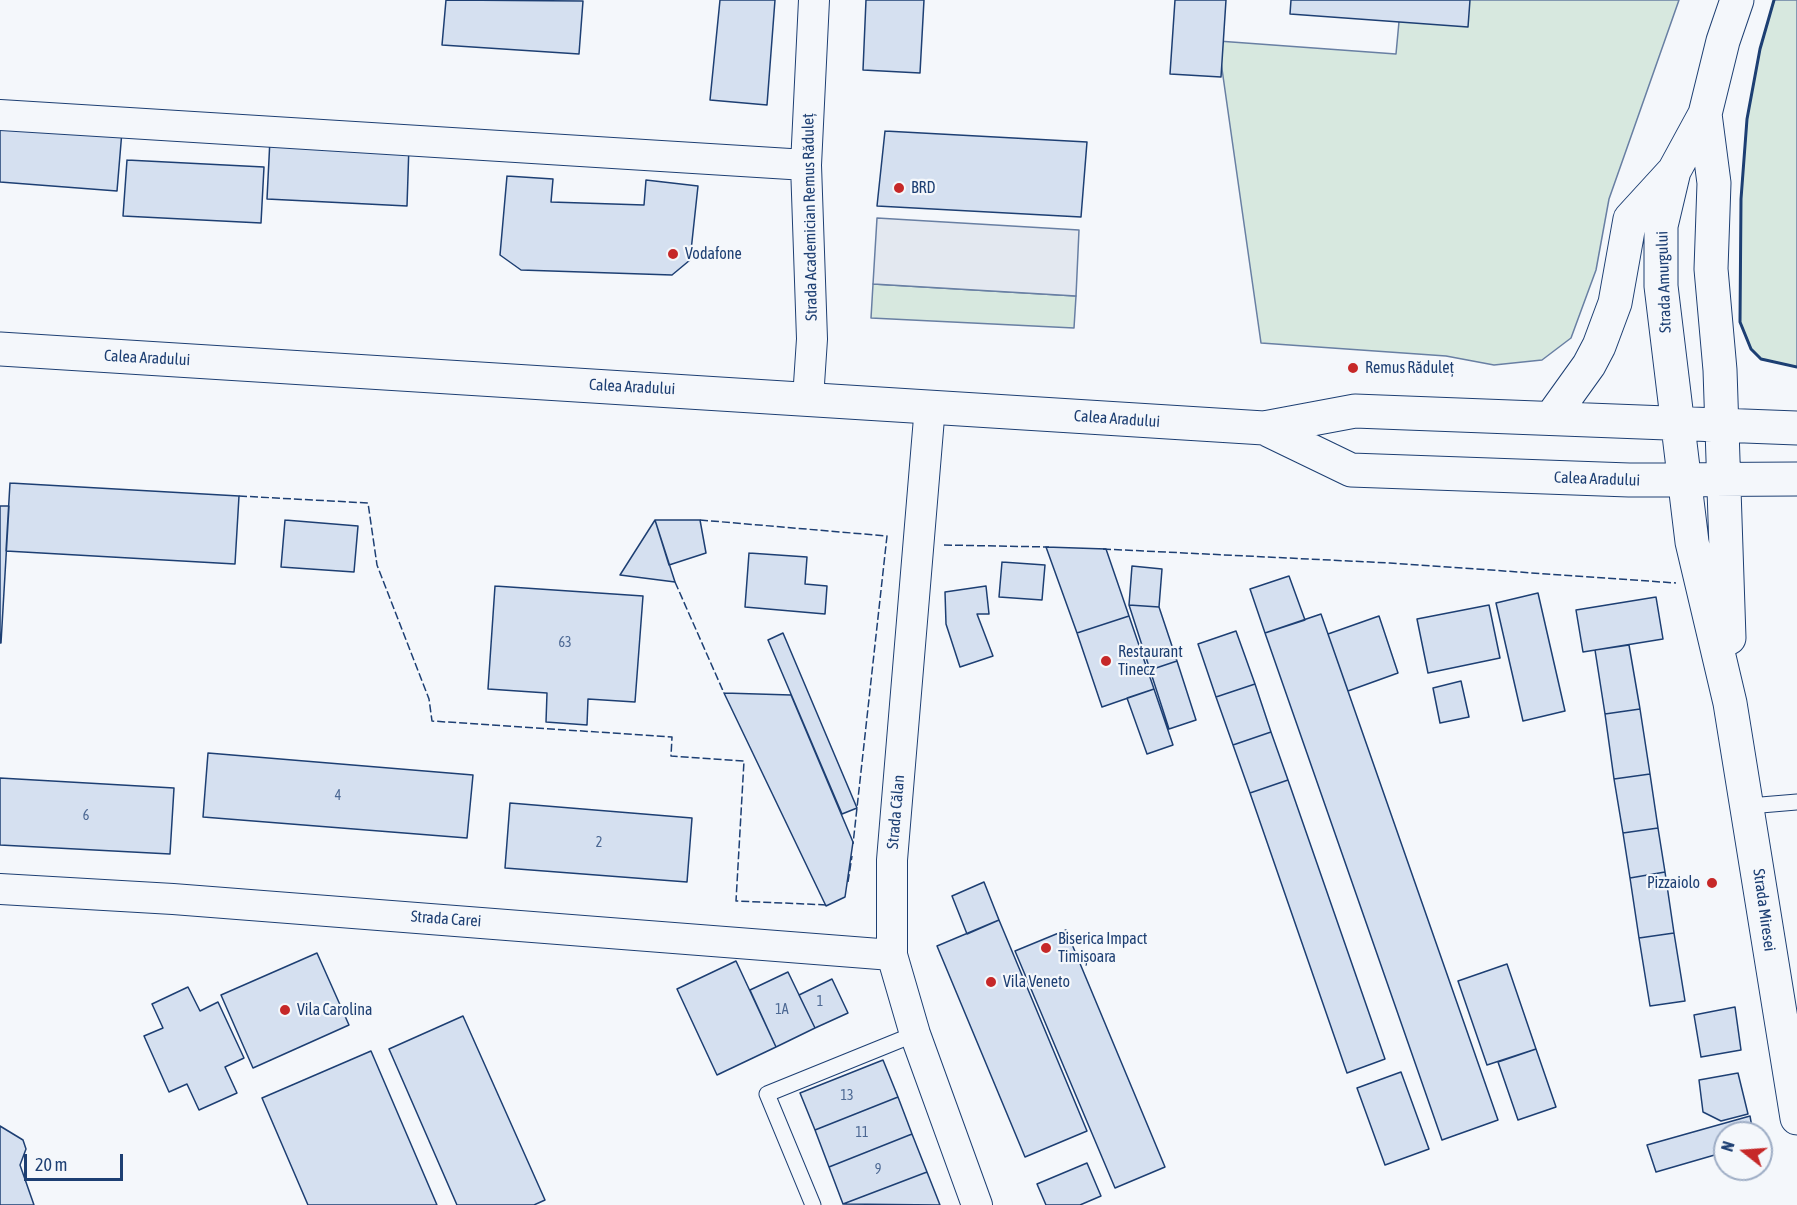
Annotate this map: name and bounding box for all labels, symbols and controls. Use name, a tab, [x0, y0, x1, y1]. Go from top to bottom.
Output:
street label: Strada Academician Remus Răduleț	[799, 113, 821, 321]
place label: BRD	[911, 178, 936, 198]
marker: BRD	[892, 181, 906, 195]
street label: Strada Amurgului	[1653, 231, 1675, 333]
place label: Vodafone	[685, 244, 742, 264]
marker: Vodafone	[666, 247, 680, 261]
street label: Calea Aradului	[103, 346, 191, 370]
place label: Remus Răduleț	[1365, 358, 1454, 378]
marker: Remus Răduleț	[1346, 361, 1360, 375]
street label: Calea Aradului	[588, 375, 676, 399]
street label: Calea Aradului	[1073, 406, 1161, 432]
street label: Calea Aradului	[1554, 468, 1640, 490]
house number: 63	[558, 635, 572, 651]
place label: Restaurant Tinecz	[1118, 642, 1183, 680]
marker: Restaurant Tinecz	[1099, 654, 1113, 668]
street label: Strada Călan	[883, 774, 909, 850]
house number: 4	[335, 788, 341, 804]
house number: 6	[83, 808, 89, 824]
house number: 2	[596, 835, 602, 851]
street label: Strada Miresei	[1749, 867, 1779, 953]
place label: Pizzaiolo	[1647, 873, 1700, 893]
marker: Pizzaiolo	[1705, 876, 1719, 890]
street label: Strada Carei	[410, 907, 482, 931]
place label: Biserica Impact Timișoara	[1058, 929, 1147, 967]
marker: Biserica Impact Timișoara	[1039, 941, 1053, 955]
place label: Vila Veneto	[1003, 972, 1070, 992]
marker: Vila Veneto	[984, 975, 998, 989]
house number: 1	[817, 994, 823, 1010]
place label: Vila Carolina	[297, 1000, 372, 1020]
house number: 1A	[775, 1002, 789, 1018]
marker: Vila Carolina	[278, 1003, 292, 1017]
house number: 13	[840, 1088, 854, 1104]
north arrow	[1713, 1121, 1773, 1181]
house number: 11	[855, 1125, 869, 1141]
text: N	[1718, 1139, 1738, 1153]
scale bar	[27, 1142, 126, 1180]
text: 20 m	[35, 1154, 67, 1175]
house number: 9	[875, 1162, 881, 1178]

